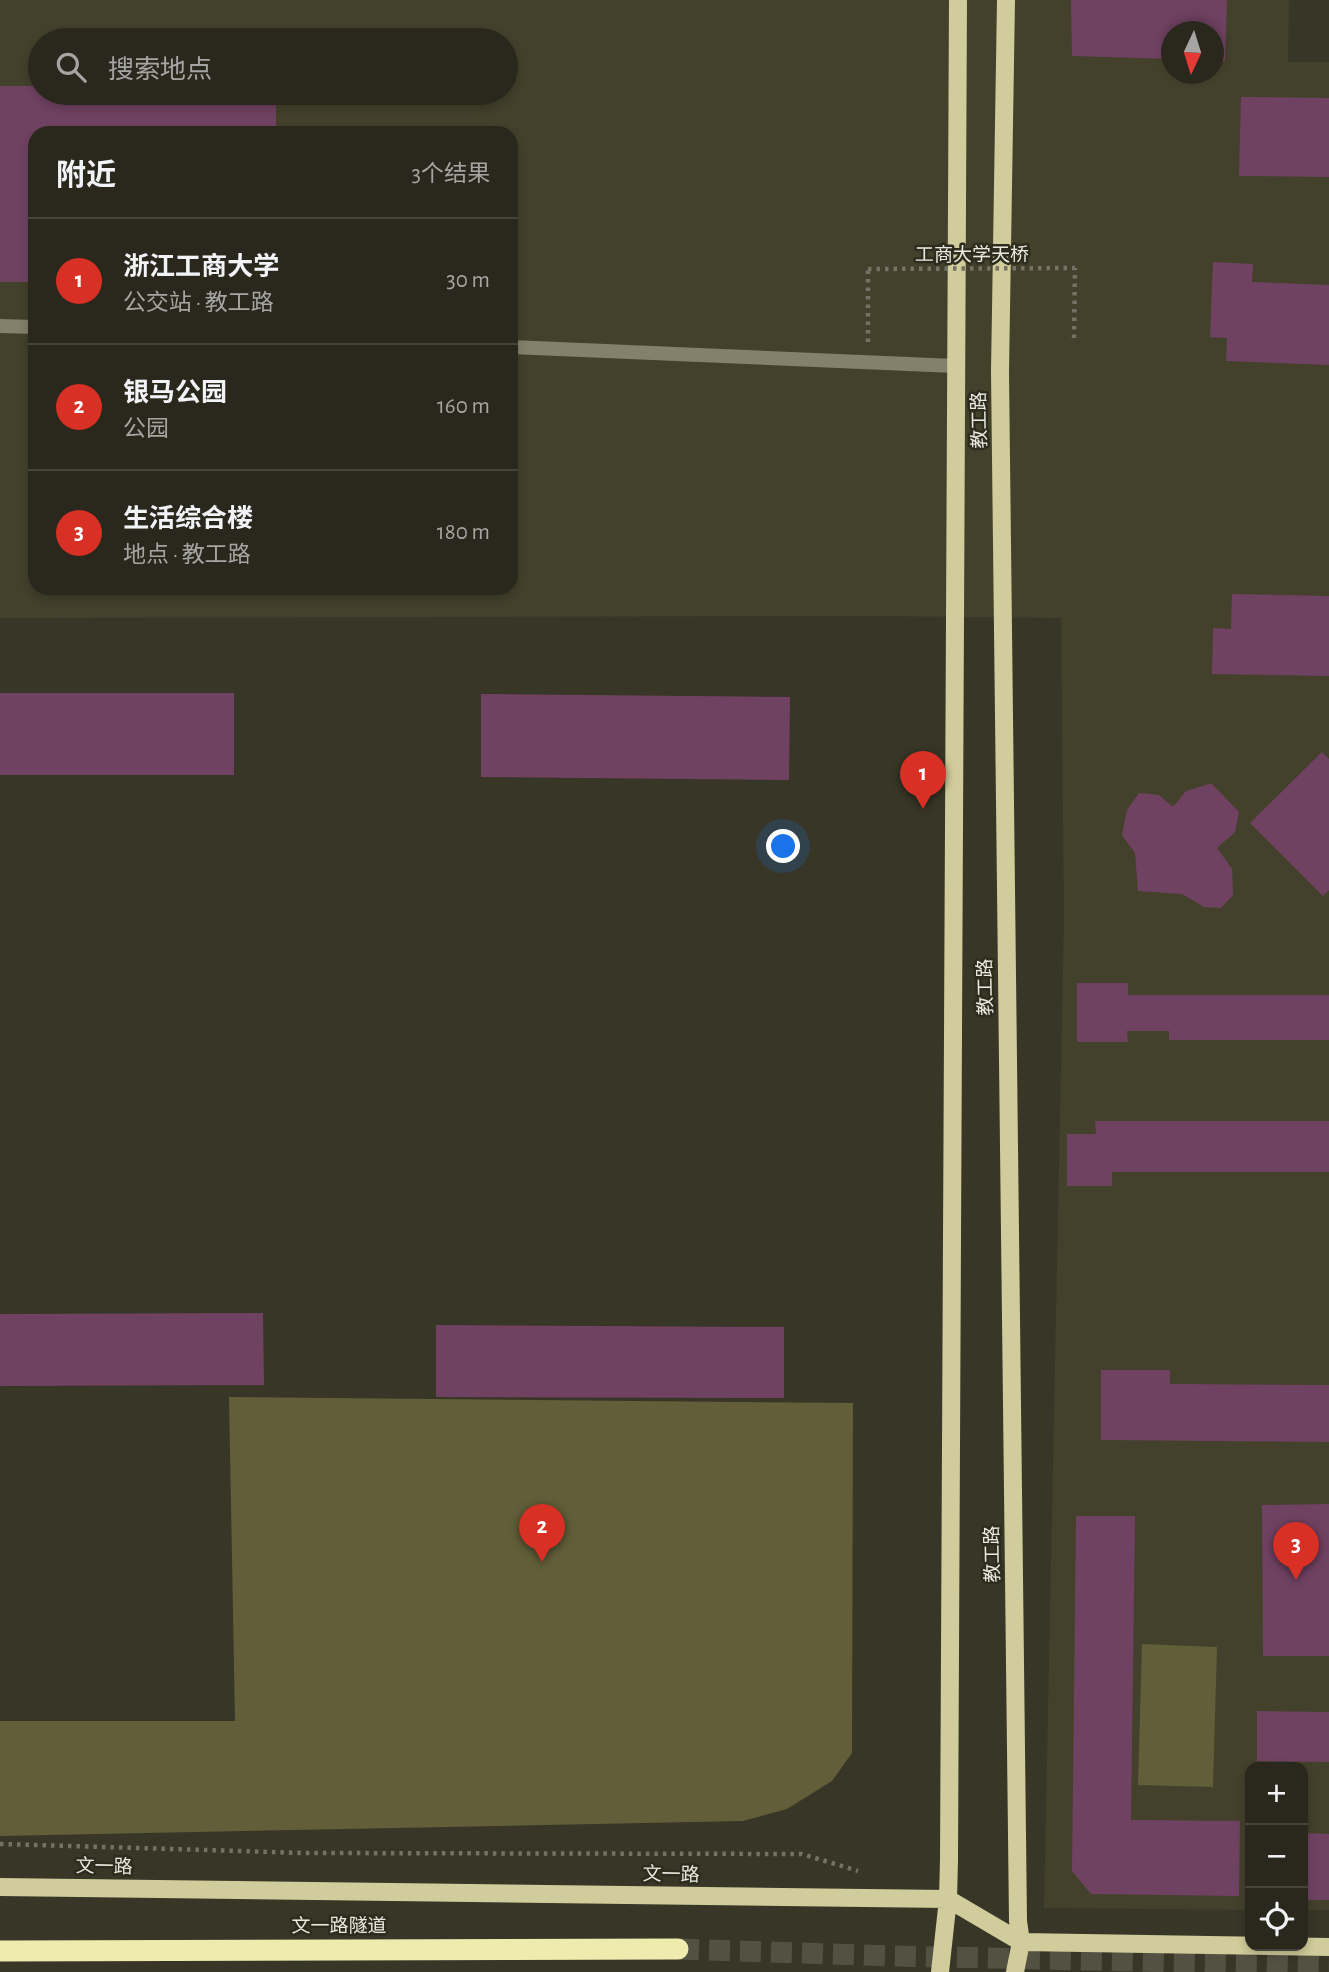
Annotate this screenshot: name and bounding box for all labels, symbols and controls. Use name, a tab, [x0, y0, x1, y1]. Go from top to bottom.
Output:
north arrow	[1161, 21, 1224, 84]
search box	[28, 28, 518, 105]
icon: search	[52, 48, 90, 86]
text: 搜索地点	[108, 57, 212, 83]
text: 附近	[56, 161, 116, 191]
text: 3个结果	[412, 163, 490, 186]
street label: 工商大学天桥	[915, 244, 1029, 265]
text: 浙江工商大学	[123, 254, 279, 280]
text: 1	[75, 269, 83, 292]
text: 30 m	[446, 269, 490, 292]
text: 公交站 · 教工路	[123, 292, 274, 315]
text: 银马公园	[123, 380, 227, 406]
street label: 教工路	[969, 391, 990, 449]
text: 2	[74, 395, 84, 418]
text: 160 m	[437, 395, 490, 418]
text: 公园	[123, 418, 169, 441]
text: 生活综合楼	[123, 506, 253, 532]
text: 3	[74, 521, 84, 544]
text: 180 m	[437, 521, 490, 544]
text: 地点 · 教工路	[123, 544, 251, 567]
pin: 1	[900, 751, 946, 809]
your location	[766, 829, 800, 863]
street label: 教工路	[975, 958, 996, 1016]
pin: 2	[519, 1504, 565, 1562]
pin: 3	[1273, 1522, 1319, 1580]
street label: 教工路	[982, 1525, 1003, 1583]
map controls	[1245, 1762, 1308, 1951]
button: +	[1245, 1762, 1308, 1825]
button: −	[1245, 1825, 1308, 1888]
street label: 文一路	[75, 1856, 133, 1877]
street label: 文一路	[642, 1864, 700, 1885]
button: locate	[1245, 1888, 1308, 1951]
street label: 文一路隧道	[291, 1915, 387, 1936]

